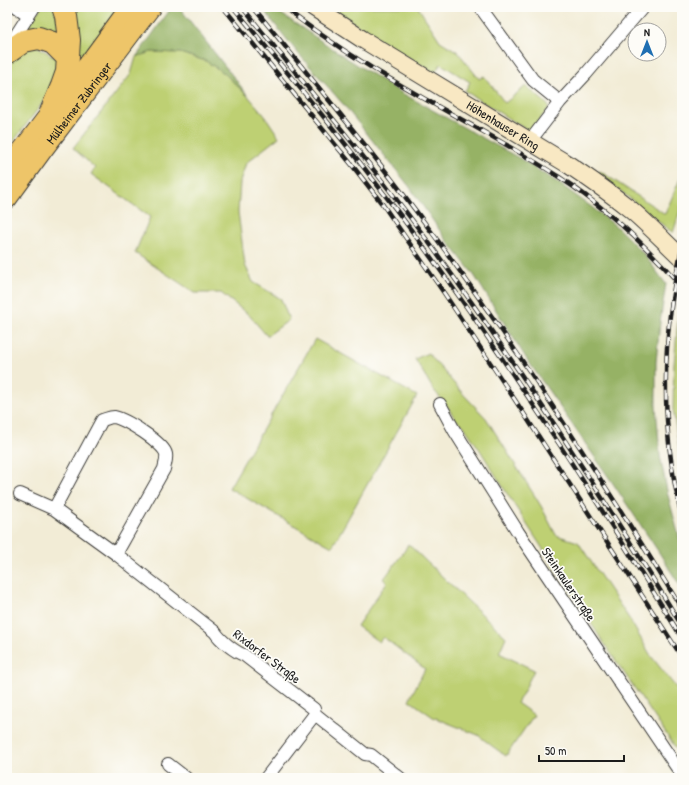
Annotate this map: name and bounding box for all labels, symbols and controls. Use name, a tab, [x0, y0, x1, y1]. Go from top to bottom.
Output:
north arrow	[627, 22, 667, 62]
text: N	[644, 25, 650, 39]
street label: Mülheimer Zubringer	[42, 58, 116, 148]
street label: Höhenhauser Ring	[463, 96, 543, 154]
street label: Steinkaulerstraße	[538, 544, 600, 624]
street label: Rixdorfer Straße	[229, 625, 305, 687]
scale bar	[539, 737, 624, 763]
text: 50 m	[545, 742, 566, 759]

